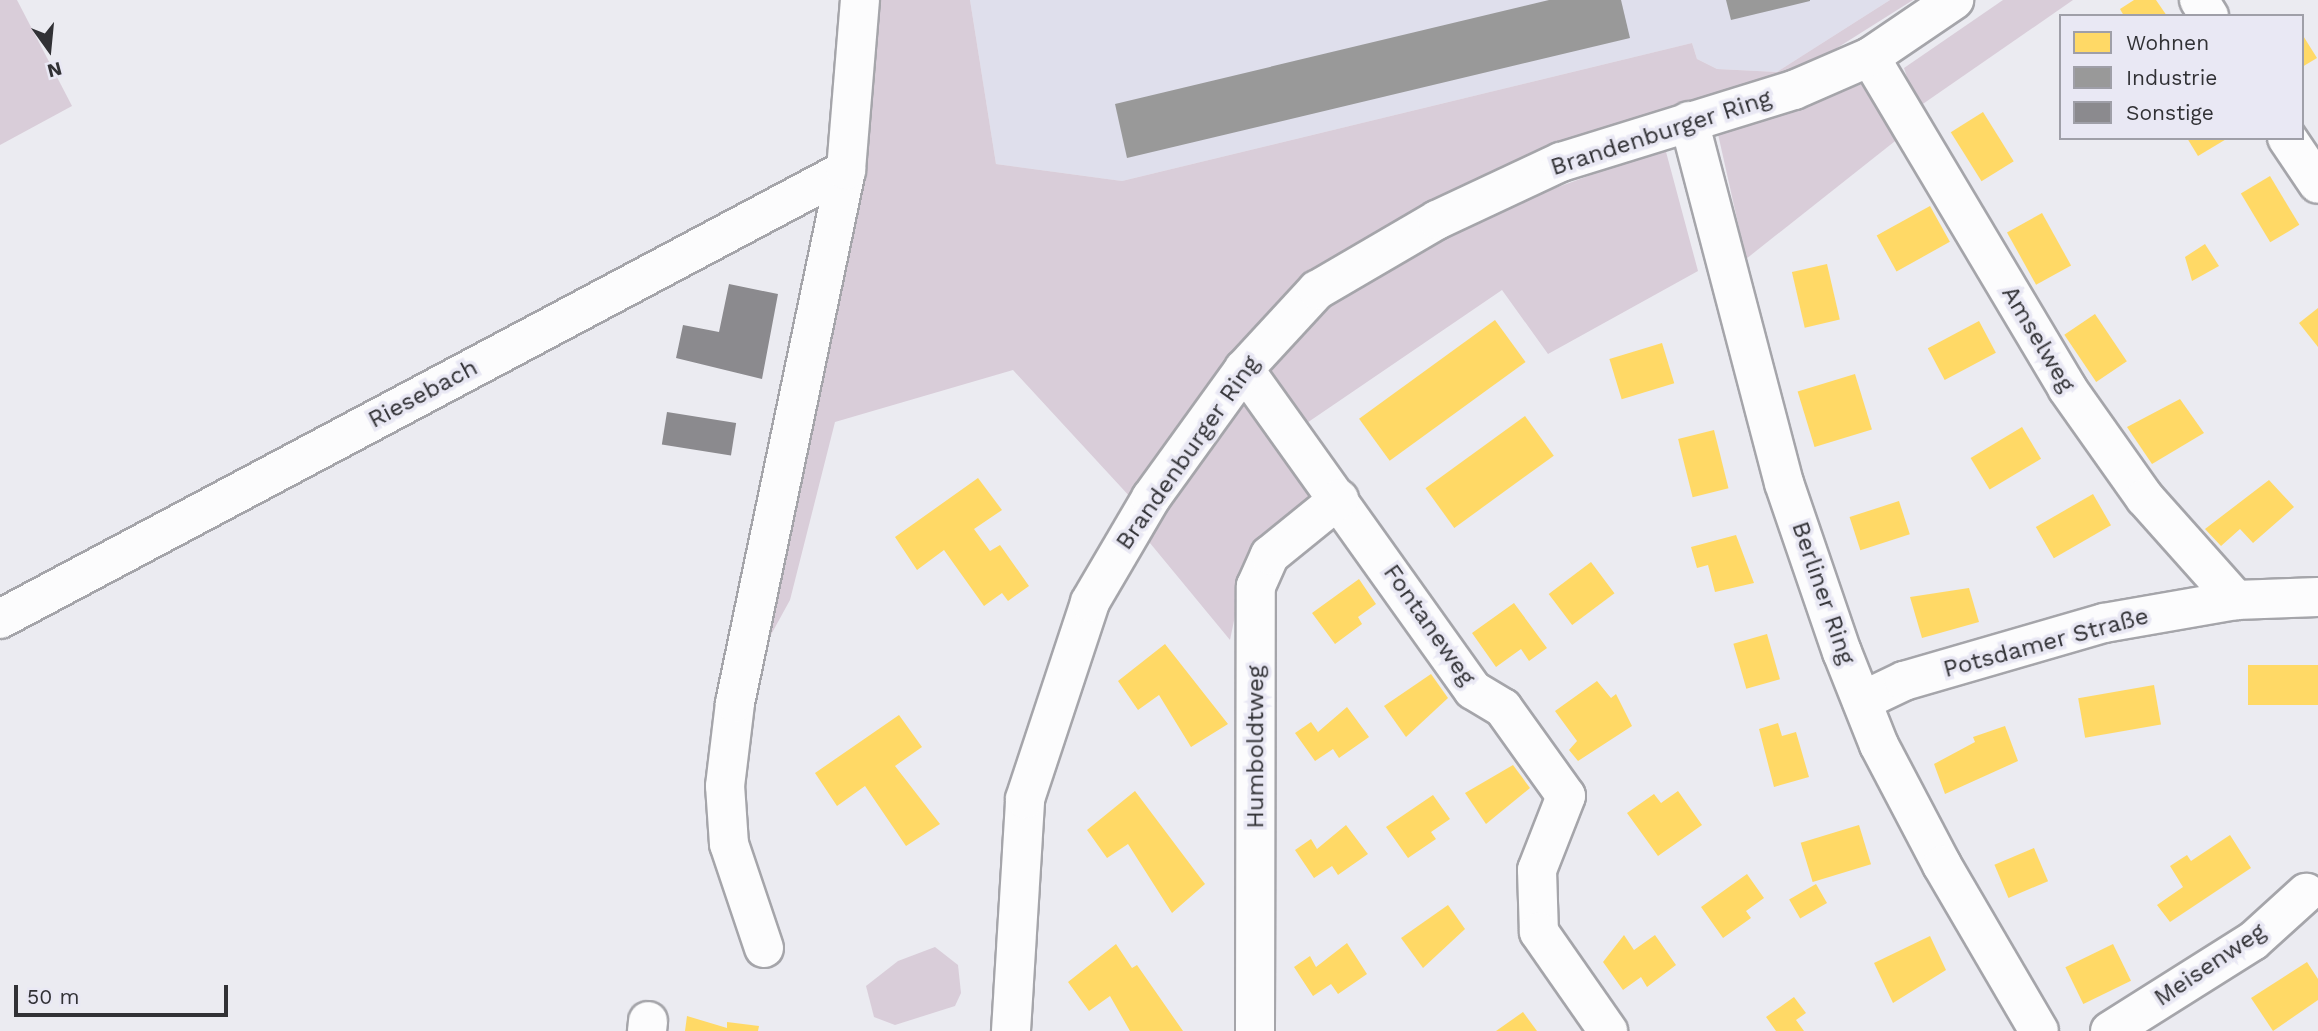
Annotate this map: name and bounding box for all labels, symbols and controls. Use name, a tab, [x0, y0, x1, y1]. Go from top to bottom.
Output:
north arrow	[14, 14, 84, 84]
legend	[2059, 14, 2304, 140]
text: Wohnen	[2126, 30, 2209, 55]
text: N	[45, 57, 64, 83]
text: Industrie	[2126, 65, 2217, 90]
street label: Brandenburger Ring	[1547, 84, 1775, 182]
text: Sonstige	[2126, 100, 2214, 125]
street label: Amselweg	[1995, 281, 2081, 397]
street label: Brandenburger Ring	[1110, 350, 1266, 556]
street label: Riesebach	[363, 353, 483, 435]
street label: Berliner Ring	[1785, 518, 1861, 668]
street label: Fontaneweg	[1377, 559, 1481, 691]
street label: Potsdamer Straße	[1940, 602, 2152, 684]
street label: Humboldtweg	[1242, 665, 1270, 829]
street label: Meisenweg	[2149, 917, 2271, 1013]
scale bar	[18, 972, 231, 1016]
text: 50 m	[27, 984, 79, 1009]

